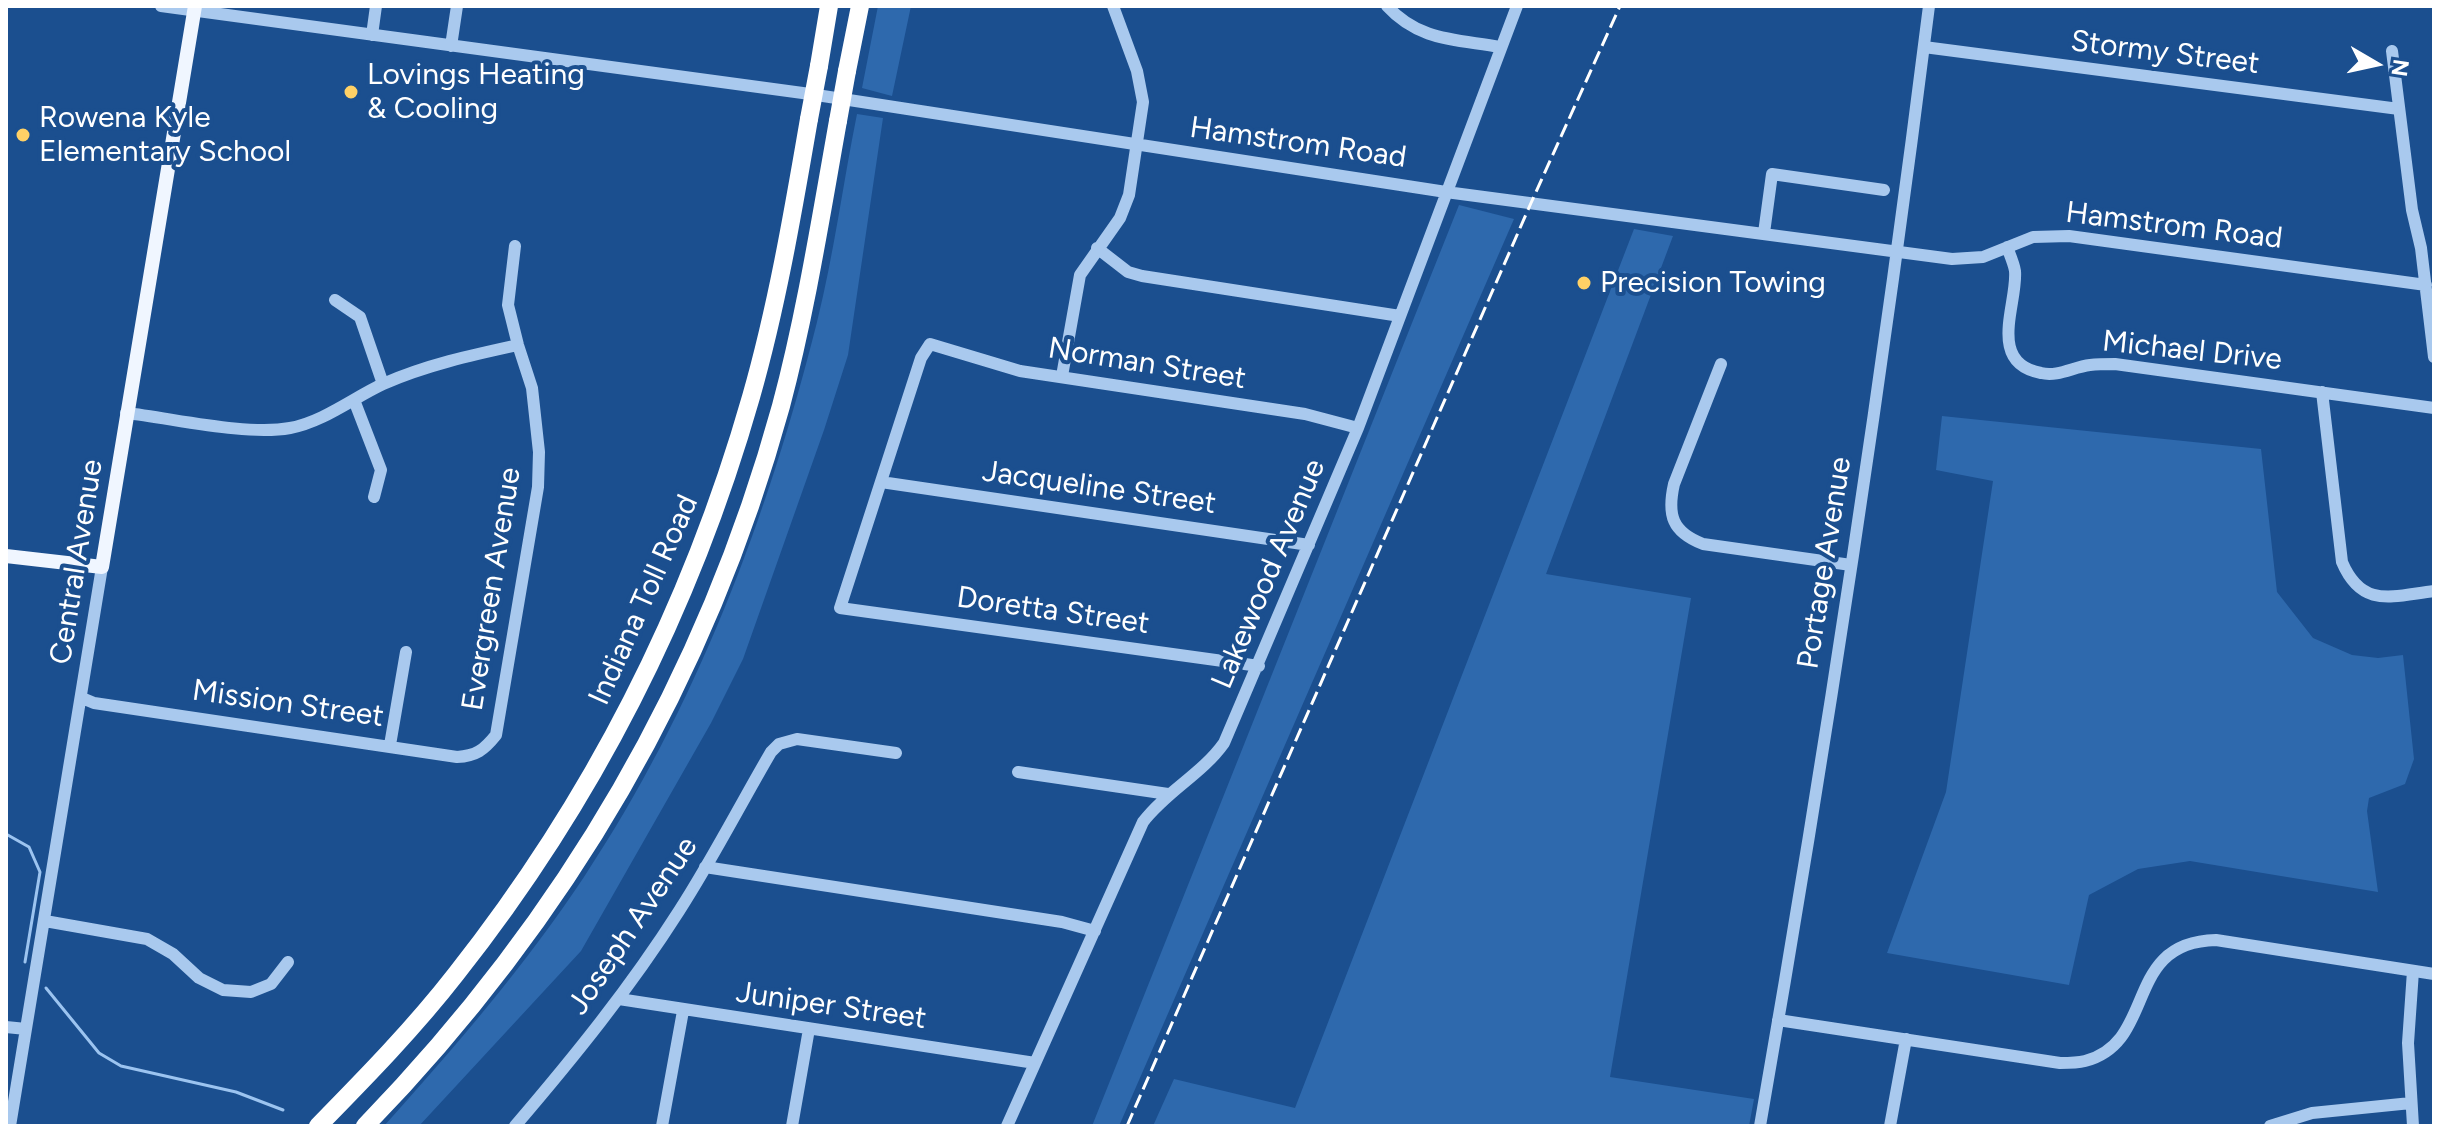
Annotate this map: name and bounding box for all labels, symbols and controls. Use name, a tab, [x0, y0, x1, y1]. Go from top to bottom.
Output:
street label: Stormy Street	[2069, 24, 2261, 82]
north arrow	[2336, 24, 2416, 104]
place label: Lovings Heating & Cooling	[367, 57, 585, 128]
text: N	[2386, 57, 2415, 78]
marker: Lovings Heating & Cooling	[342, 83, 360, 101]
place label: Rowena Kyle Elementary School	[39, 100, 291, 170]
street label: Hamstrom Road	[1187, 110, 1409, 176]
marker: Rowena Kyle Elementary School	[14, 126, 32, 144]
street label: Hamstrom Road	[2064, 195, 2284, 257]
place label: Precision Towing	[1600, 265, 1826, 301]
marker: Precision Towing	[1575, 274, 1593, 292]
street label: Michael Drive	[2100, 324, 2284, 378]
street label: Norman Street	[1046, 331, 1248, 397]
street label: Jacqueline Street	[980, 454, 1218, 522]
street label: Lakewood Avenue	[1204, 454, 1334, 694]
street label: Portage Avenue	[1790, 454, 1860, 672]
street label: Central Avenue	[43, 457, 111, 667]
street label: Evergreen Avenue	[455, 465, 529, 713]
street label: Indiana Toll Road	[582, 489, 706, 711]
street label: Doretta Street	[955, 580, 1151, 642]
street label: Mission Street	[190, 673, 386, 735]
street label: Joseph Avenue	[560, 830, 706, 1022]
street label: Juniper Street	[734, 975, 928, 1037]

